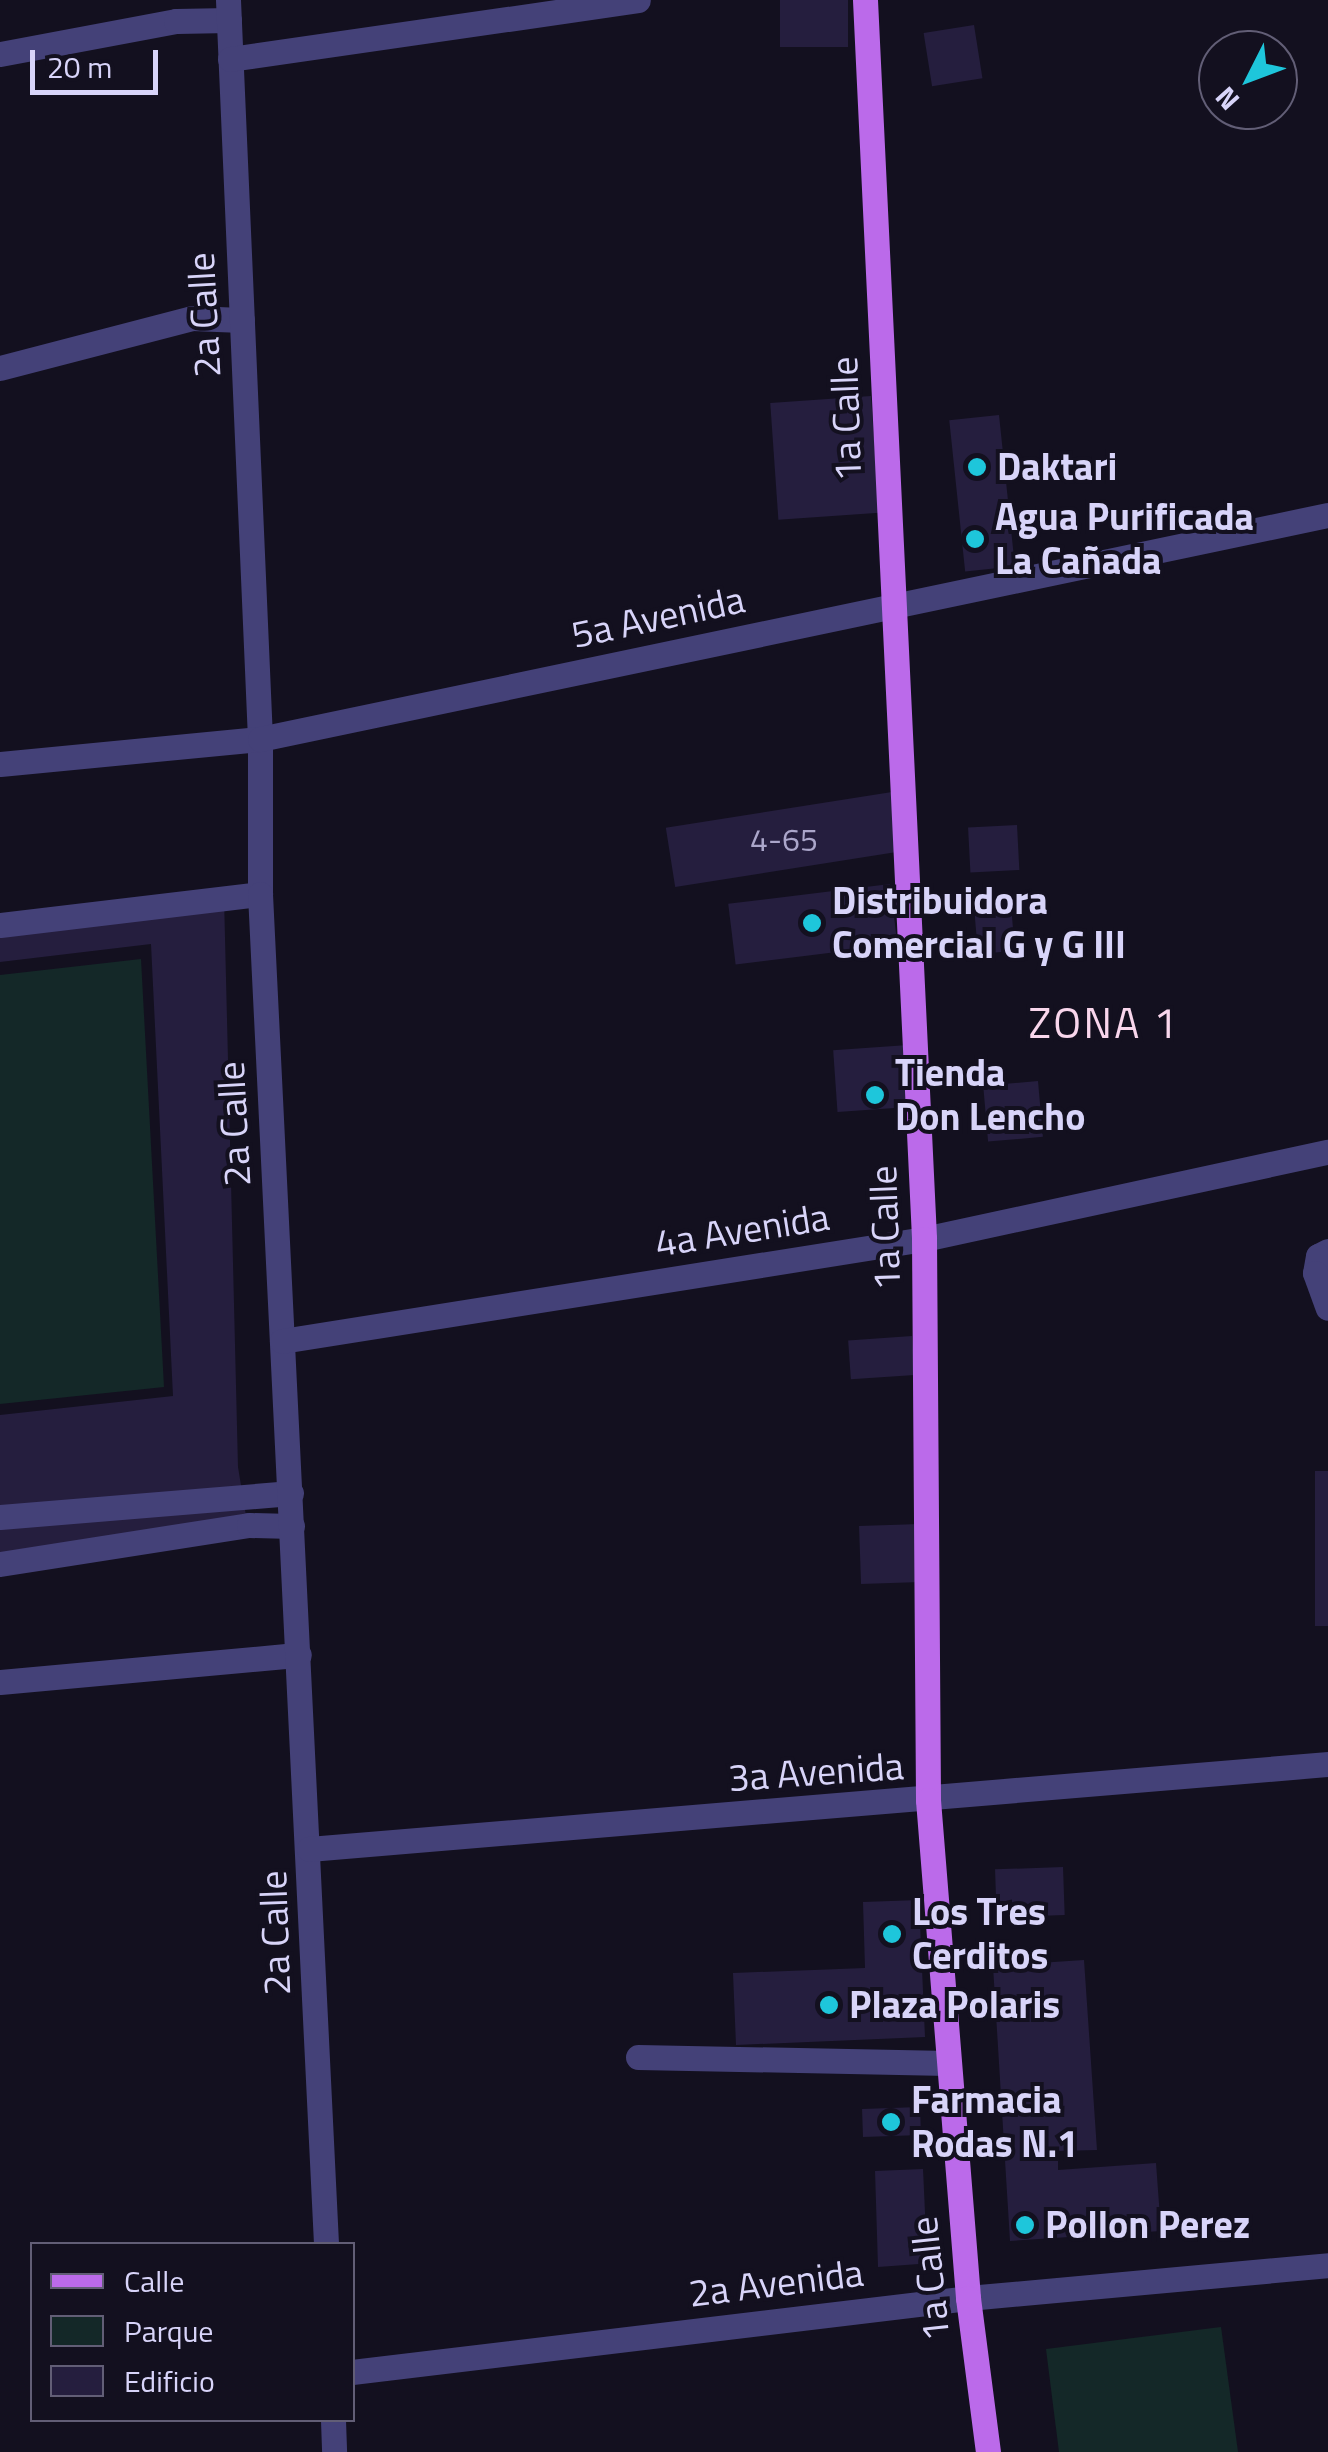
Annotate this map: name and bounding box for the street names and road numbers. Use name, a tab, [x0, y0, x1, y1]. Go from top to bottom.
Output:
street label: 2a Calle	[178, 251, 230, 379]
street label: 1a Calle	[821, 356, 871, 482]
street label: 5a Avenida	[567, 576, 749, 658]
street label: 2a Calle	[208, 1060, 260, 1188]
street label: 1a Calle	[860, 1165, 910, 1291]
street label: 4a Avenida	[652, 1194, 832, 1266]
street label: 3a Avenida	[727, 1743, 905, 1801]
street label: 2a Calle	[250, 1870, 300, 1996]
street label: 1a Calle	[901, 2214, 959, 2344]
street label: 2a Avenida	[686, 2250, 866, 2316]

